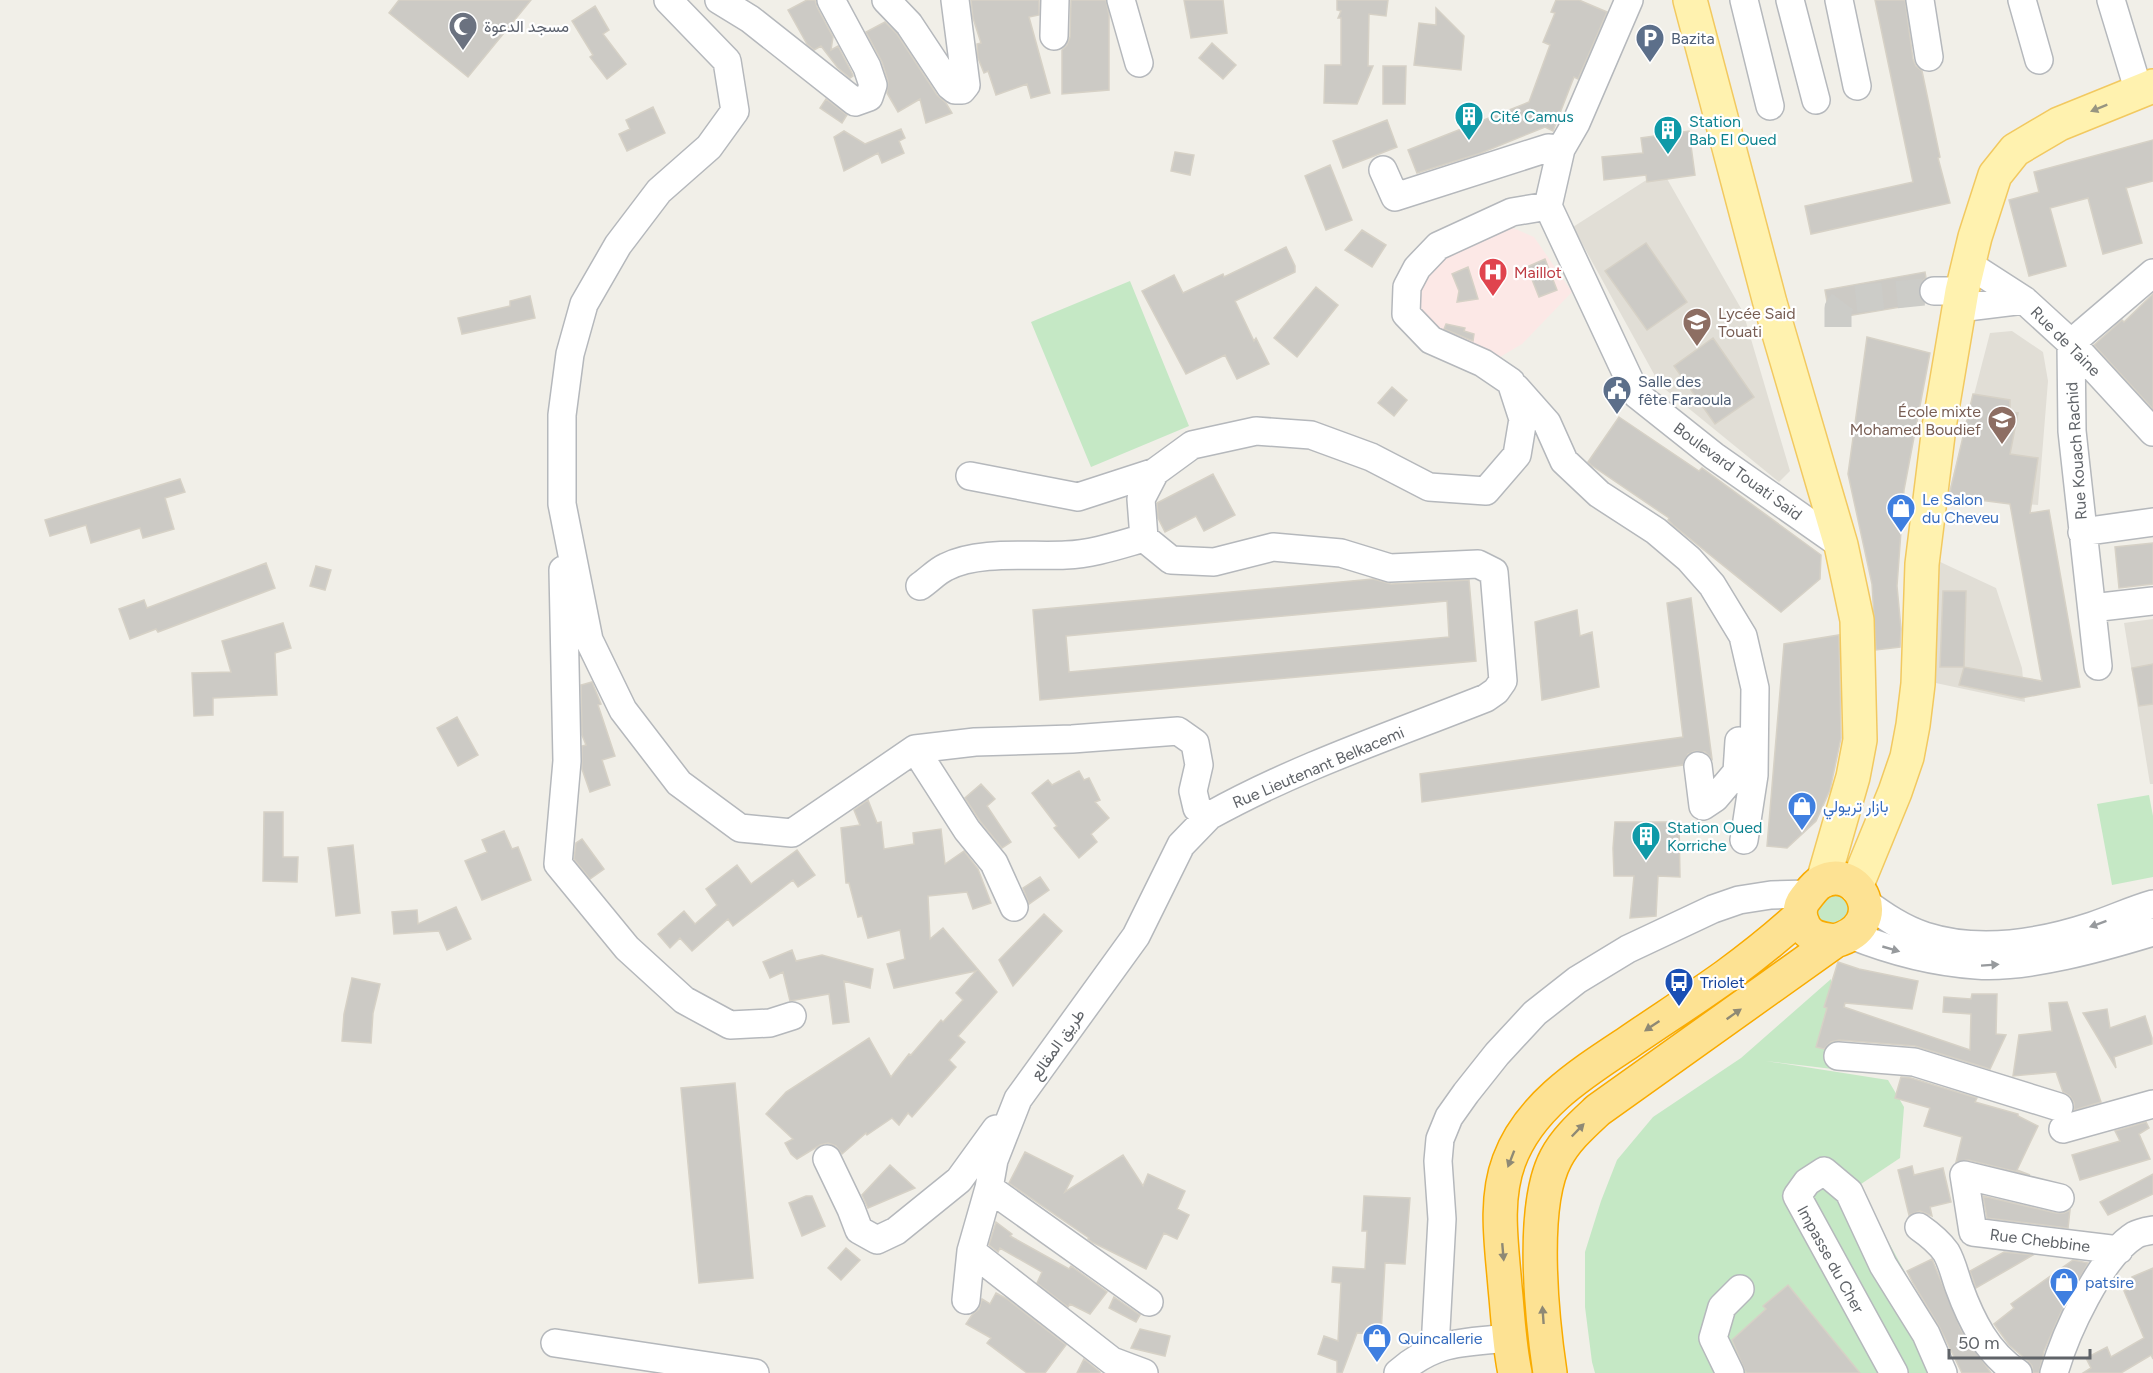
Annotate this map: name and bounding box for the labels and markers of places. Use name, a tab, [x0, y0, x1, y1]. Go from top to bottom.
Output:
mosque icon: مسجد الدعوة	[447, 10, 479, 52]
place label: مسجد الدعوة	[484, 17, 569, 37]
parking icon: Bazita	[1634, 22, 1666, 64]
place label: Bazita	[1671, 29, 1715, 48]
building icon: Cité Camus	[1453, 100, 1485, 142]
place label: Cité Camus	[1490, 107, 1574, 126]
place label: Station Bab El Oued	[1689, 112, 1777, 149]
building icon: Station Bab El Oued	[1652, 114, 1684, 156]
hospital icon: Maillot	[1477, 256, 1509, 298]
place label: Maillot	[1514, 263, 1562, 282]
place label: Lycée Said Touati	[1718, 304, 1796, 341]
school or university icon: Lycée Said Touati	[1681, 306, 1713, 348]
place label: Salle des fête Faraoula	[1638, 372, 1732, 409]
public building icon: Salle des fête Faraoula	[1601, 374, 1633, 416]
place label: École mixte Mohamed Boudief	[1850, 402, 1981, 439]
school or university icon: École mixte Mohamed Boudief	[1986, 404, 2018, 446]
place label: Le Salon du Cheveu	[1922, 490, 1999, 527]
shop icon: Le Salon du Cheveu	[1885, 492, 1917, 534]
shop icon: بازار تريولي	[1786, 790, 1818, 832]
place label: بازار تريولي	[1823, 797, 1888, 820]
place label: Station Oued Korriche	[1667, 818, 1762, 855]
building icon: Station Oued Korriche	[1630, 820, 1662, 862]
bus stop icon: Triolet	[1663, 966, 1695, 1008]
place label: Triolet	[1700, 973, 1745, 992]
shop icon: patsire	[2048, 1266, 2080, 1308]
place label: patsire	[2085, 1273, 2134, 1292]
shop icon: Quincallerie	[1361, 1322, 1393, 1364]
place label: Quincallerie	[1398, 1329, 1483, 1348]

